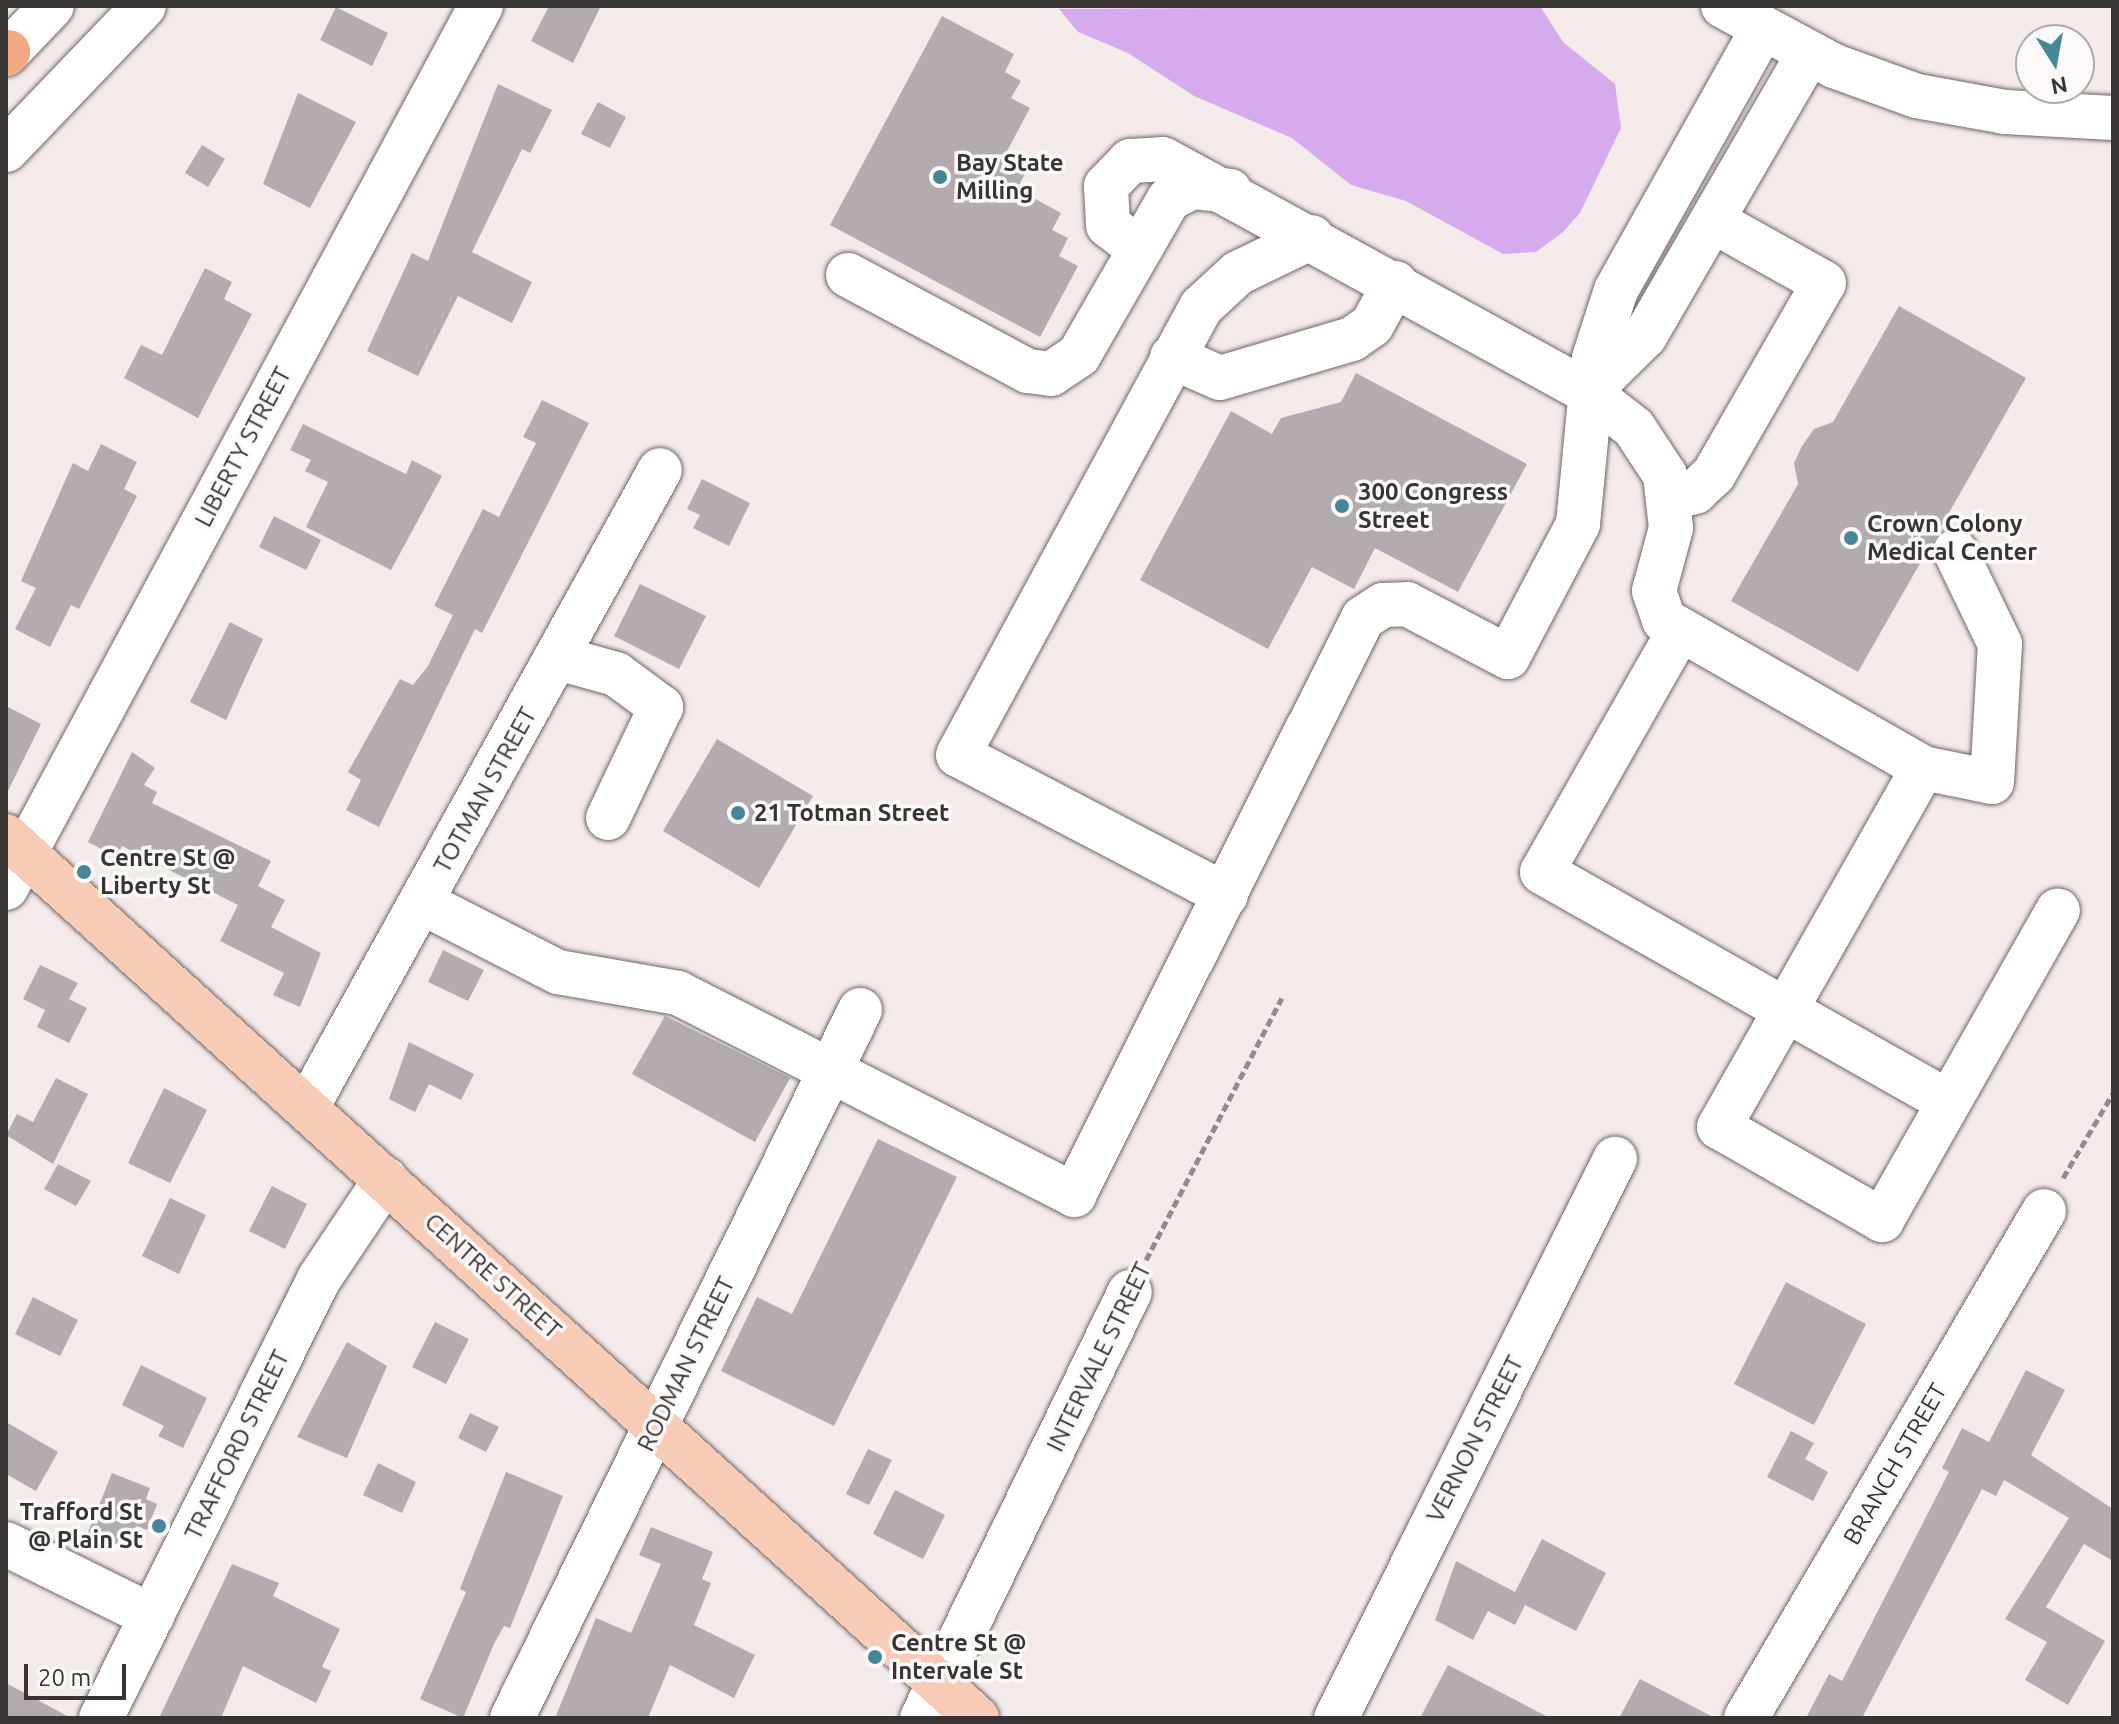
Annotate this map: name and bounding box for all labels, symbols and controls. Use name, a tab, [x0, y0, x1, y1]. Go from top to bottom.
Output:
north arrow	[2015, 24, 2095, 104]
text: N	[2049, 72, 2070, 100]
place label: Bay State Milling	[956, 149, 1064, 205]
marker: Bay State Milling	[931, 168, 949, 186]
street label: LIBERTY STREET	[189, 362, 297, 532]
place label: 300 Congress Street	[1358, 478, 1508, 534]
marker: 300 Congress Street	[1333, 497, 1351, 515]
place label: Crown Colony Medical Center	[1867, 510, 2037, 566]
marker: Crown Colony Medical Center	[1842, 529, 1860, 547]
street label: TOTMAN STREET	[428, 702, 542, 878]
place label: 21 Totman Street	[754, 799, 949, 827]
marker: 21 Totman Street	[729, 804, 747, 822]
place label: Centre St @ Liberty St	[100, 844, 235, 900]
marker: Centre St @ Liberty St	[75, 863, 93, 881]
street label: CENTRE STREET	[419, 1207, 567, 1345]
street label: INTERVALE STREET	[1041, 1258, 1157, 1456]
street label: RODMAN STREET	[631, 1272, 741, 1456]
street label: TRAFFORD STREET	[179, 1346, 295, 1544]
street label: VERNON STREET	[1421, 1351, 1529, 1527]
street label: BRANCH STREET	[1837, 1378, 1953, 1550]
place label: Trafford St @ Plain St	[20, 1498, 143, 1554]
marker: Trafford St @ Plain St	[150, 1517, 168, 1535]
place label: Centre St @ Intervale St	[891, 1629, 1026, 1685]
scale bar	[28, 1648, 130, 1698]
marker: Centre St @ Intervale St	[866, 1648, 884, 1666]
text: 20 m	[38, 1664, 91, 1691]

